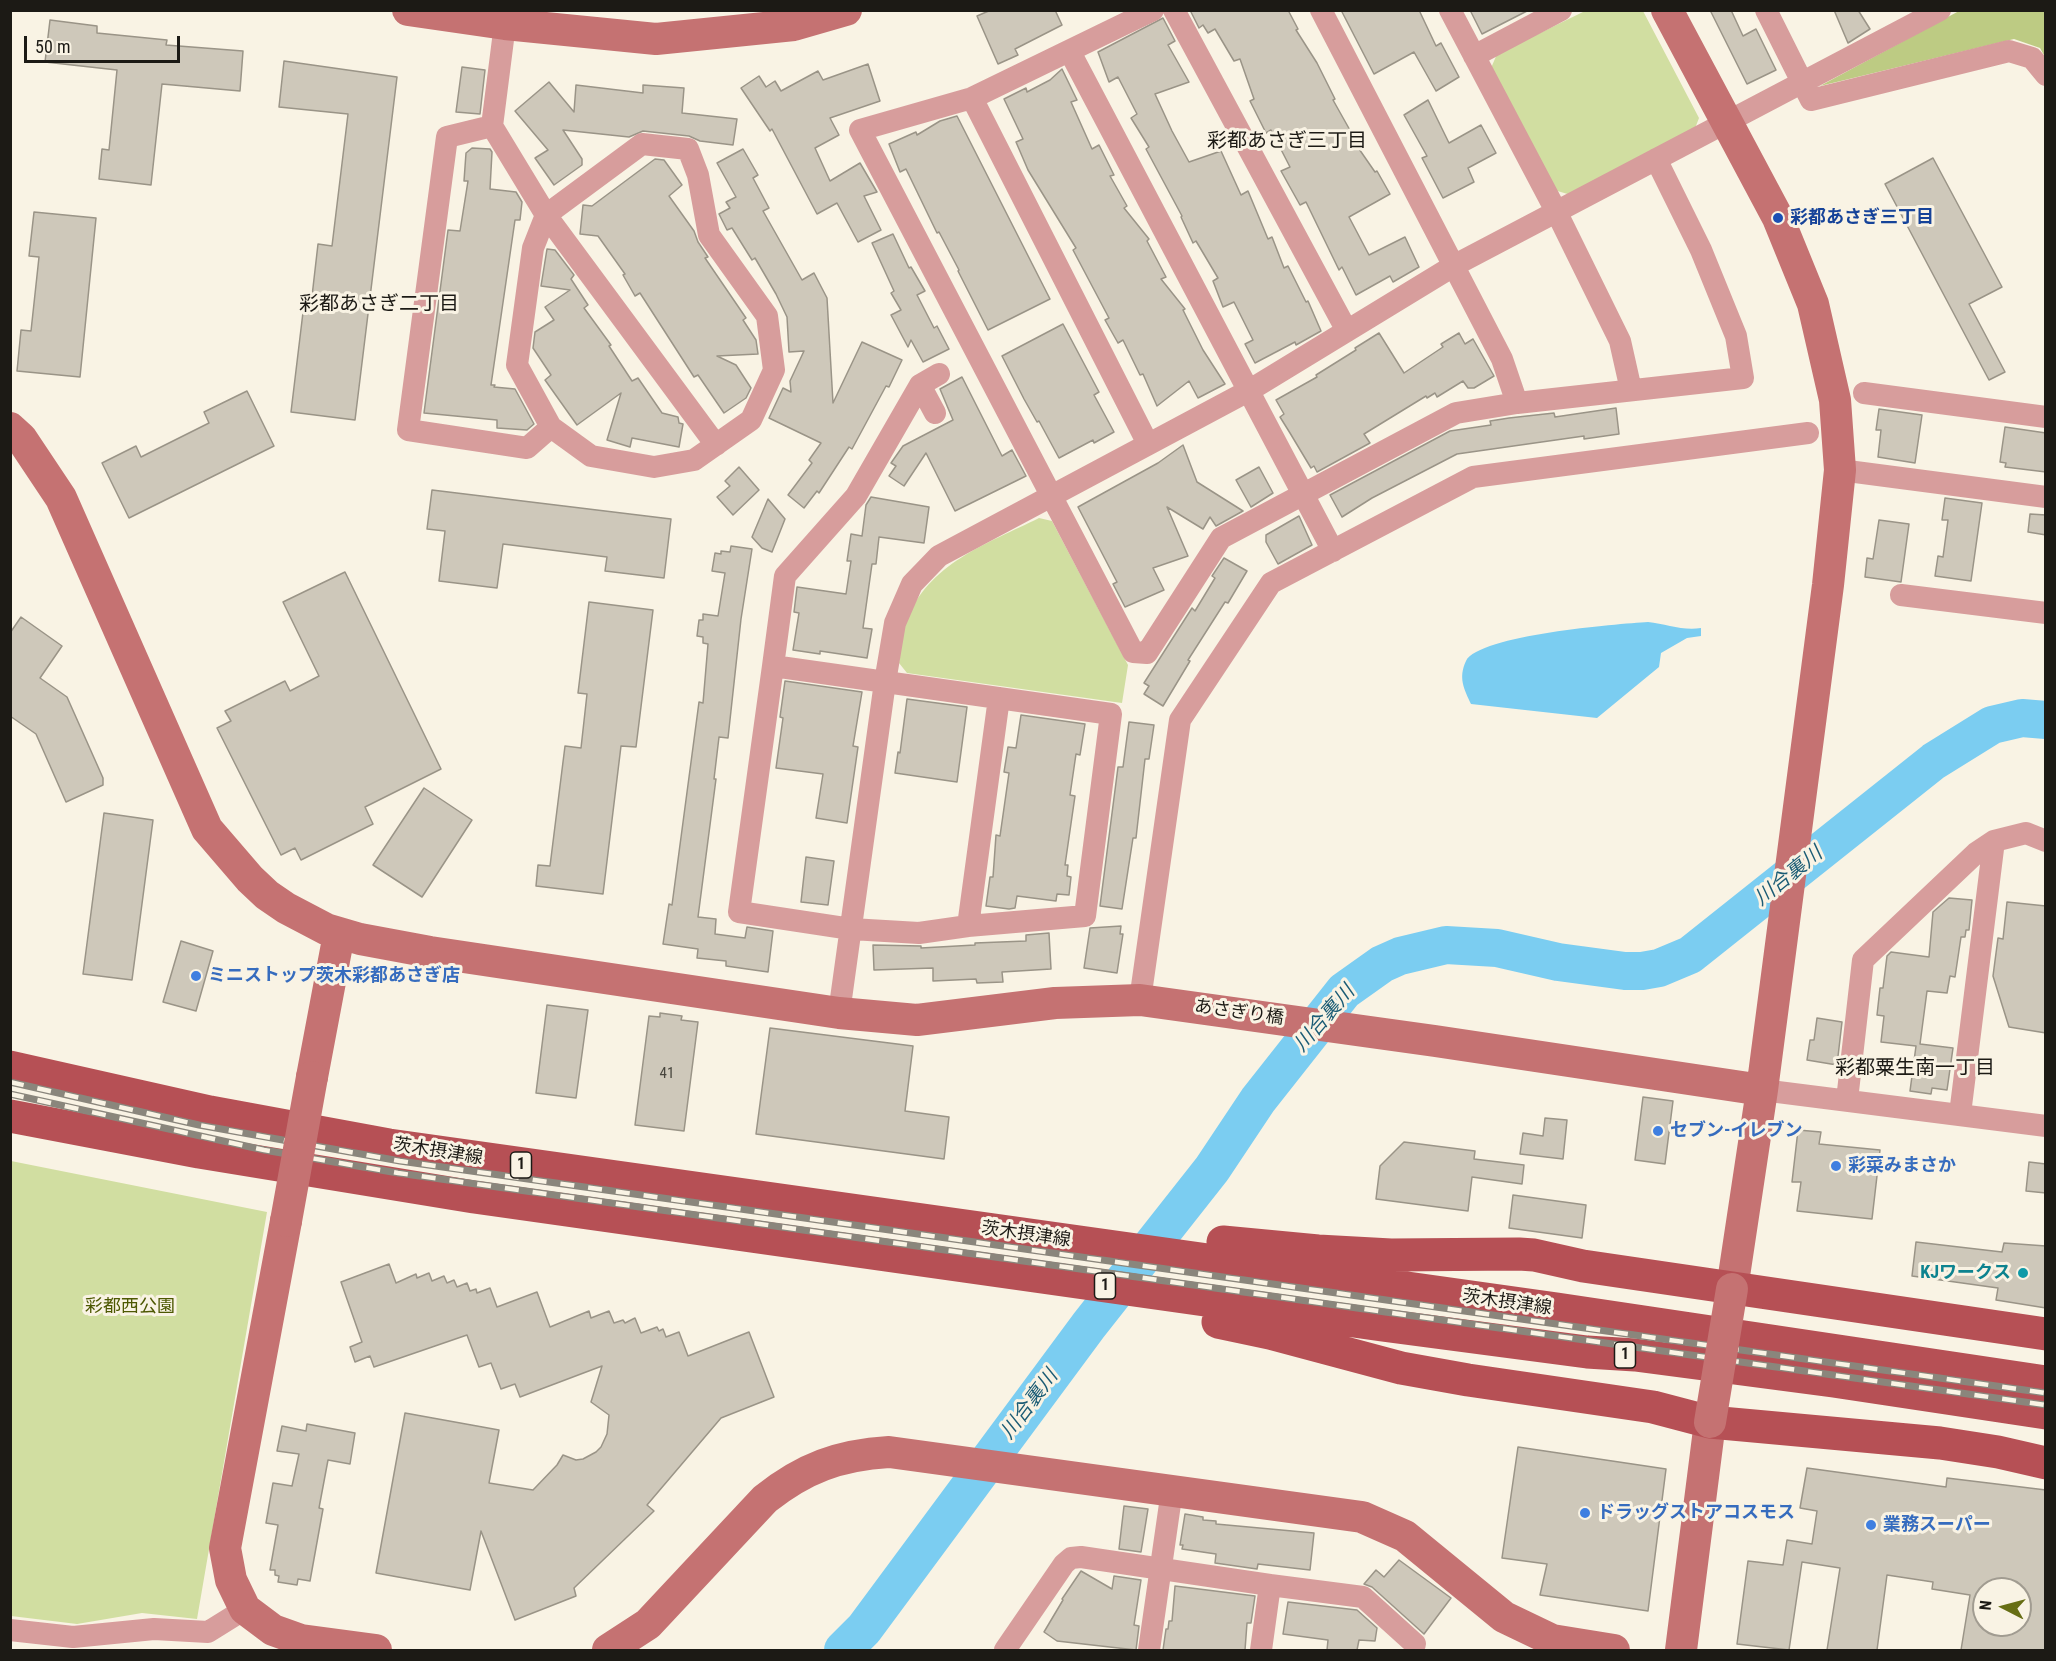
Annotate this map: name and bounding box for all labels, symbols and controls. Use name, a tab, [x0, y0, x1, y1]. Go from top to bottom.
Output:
scale bar	[27, 24, 183, 62]
text: 50 m	[35, 36, 70, 57]
district label: 彩都あさぎ三丁目	[1207, 130, 1367, 154]
place label: 彩都あさぎ三丁目	[1790, 207, 1934, 229]
marker: 彩都あさぎ三丁目	[1771, 211, 1785, 225]
district label: 彩都あさぎ二丁目	[299, 293, 459, 317]
water label: 川合裏川	[1750, 843, 1828, 911]
place label: ミニストップ茨木彩都あさぎ店	[208, 965, 460, 987]
marker: ミニストップ茨木彩都あさぎ店	[189, 969, 203, 983]
water label: 川合裏川	[1290, 981, 1360, 1057]
street label: あさぎり橋	[1193, 996, 1285, 1030]
district label: 彩都粟生南一丁目	[1835, 1057, 1995, 1081]
house number: 41	[660, 1065, 674, 1083]
place label: セブン-イレブン	[1670, 1120, 1802, 1142]
marker: セブン-イレブン	[1651, 1124, 1665, 1138]
street label: 茨木摂津線	[392, 1134, 484, 1170]
road number: 1	[510, 1152, 532, 1178]
place label: 彩菜みまさか	[1848, 1155, 1956, 1177]
marker: 彩菜みまさか	[1829, 1159, 1843, 1173]
street label: 茨木摂津線	[980, 1218, 1072, 1252]
place label: KJワークス	[1920, 1262, 2011, 1284]
marker: KJワークス	[2016, 1266, 2030, 1280]
road number: 1	[1094, 1273, 1116, 1299]
street label: 茨木摂津線	[1461, 1286, 1553, 1320]
park label: 彩都西公園	[85, 1296, 175, 1318]
road number: 1	[1614, 1342, 1636, 1368]
water label: 川合裏川	[996, 1366, 1064, 1444]
place label: ドラッグストアコスモス	[1597, 1502, 1795, 1524]
marker: ドラッグストアコスモス	[1578, 1506, 1592, 1520]
place label: 業務スーパー	[1883, 1514, 1991, 1536]
marker: 業務スーパー	[1864, 1518, 1878, 1532]
north arrow	[1972, 1577, 2032, 1637]
text: N	[1976, 1599, 1996, 1611]

